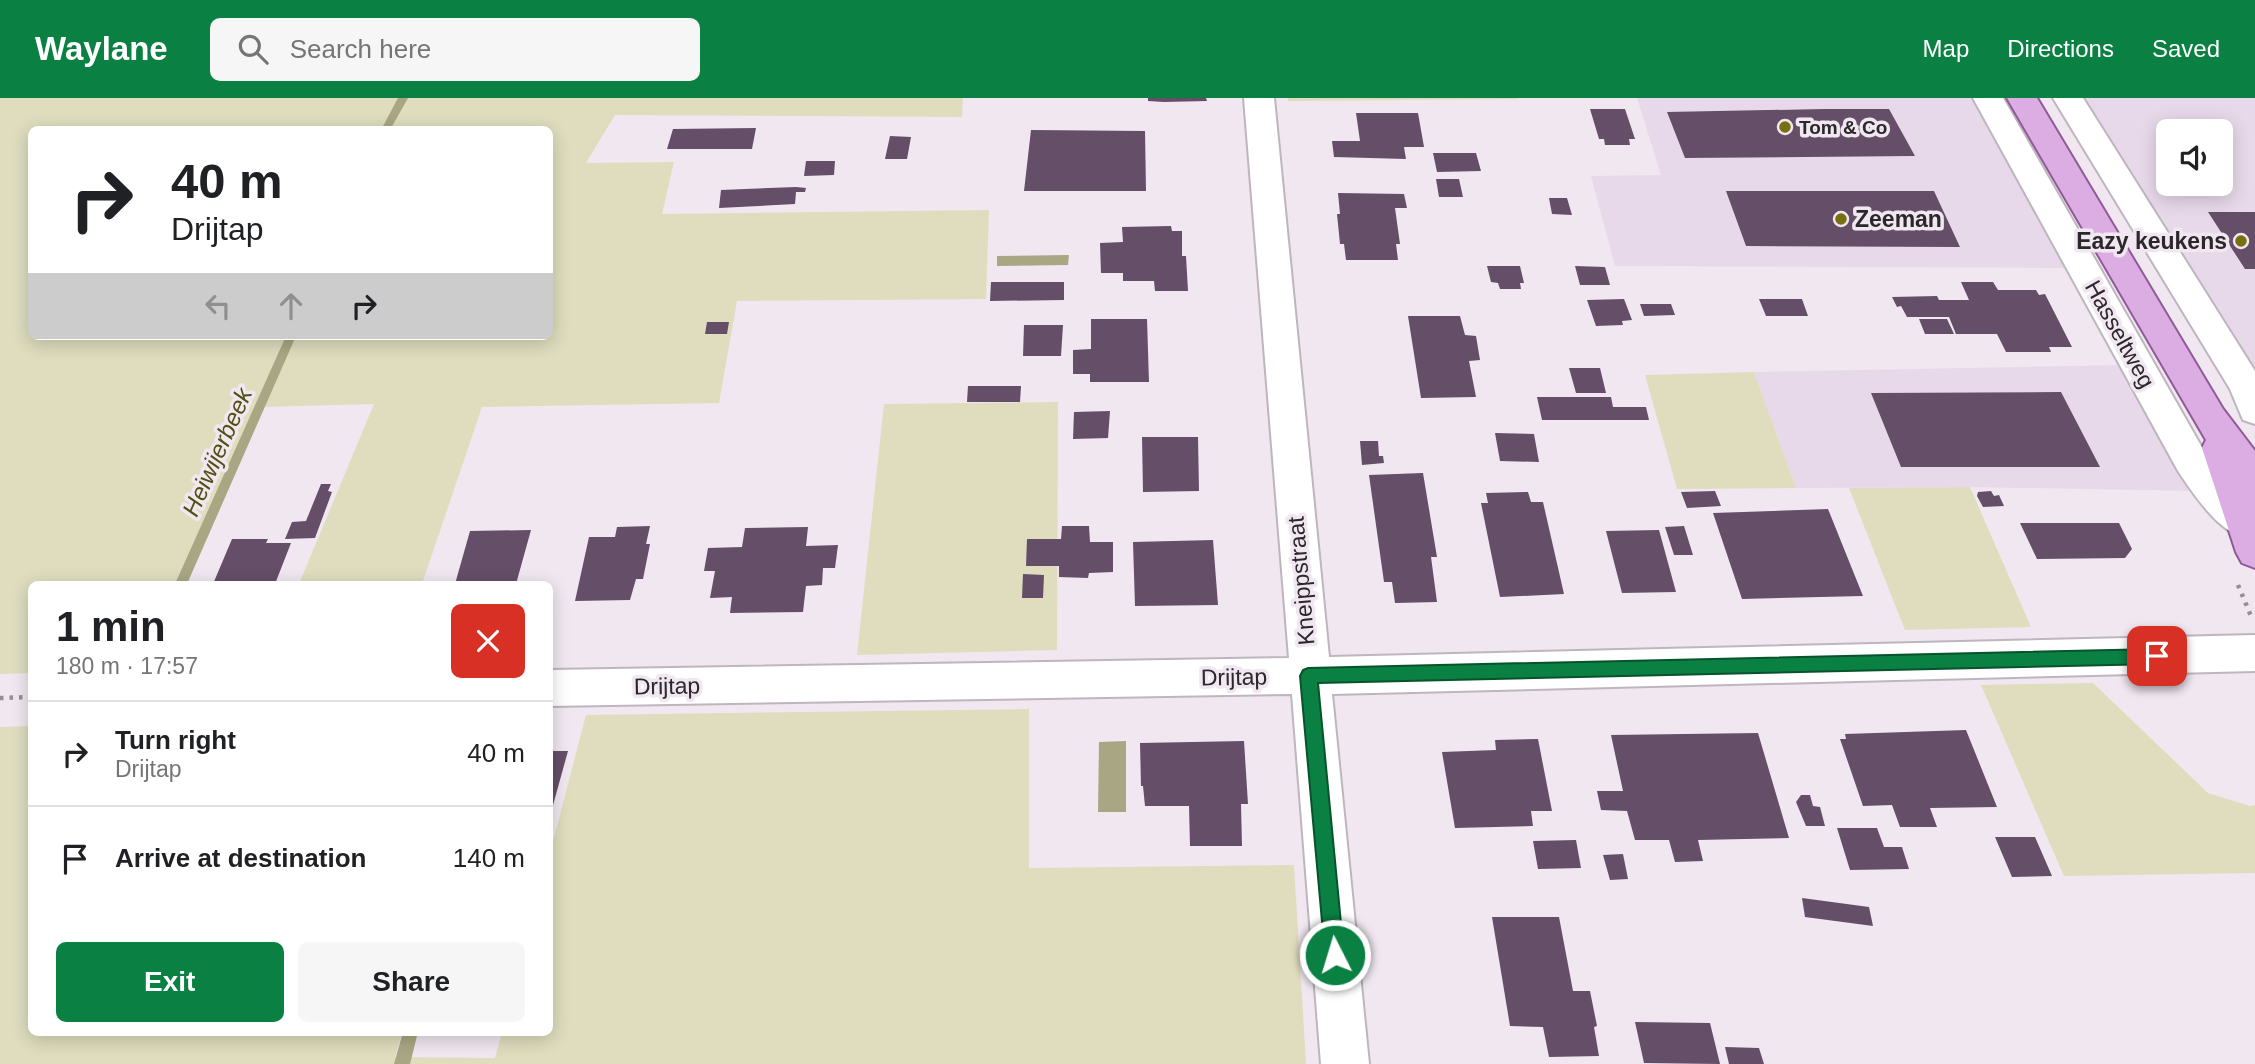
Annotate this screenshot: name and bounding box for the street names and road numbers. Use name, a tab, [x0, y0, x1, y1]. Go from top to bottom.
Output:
street label: Hasseltweg	[2080, 276, 2160, 392]
street label: Kneippstraat	[1282, 515, 1320, 646]
street label: Drijtap	[1201, 663, 1267, 691]
street label: Drijtap	[634, 672, 700, 700]

